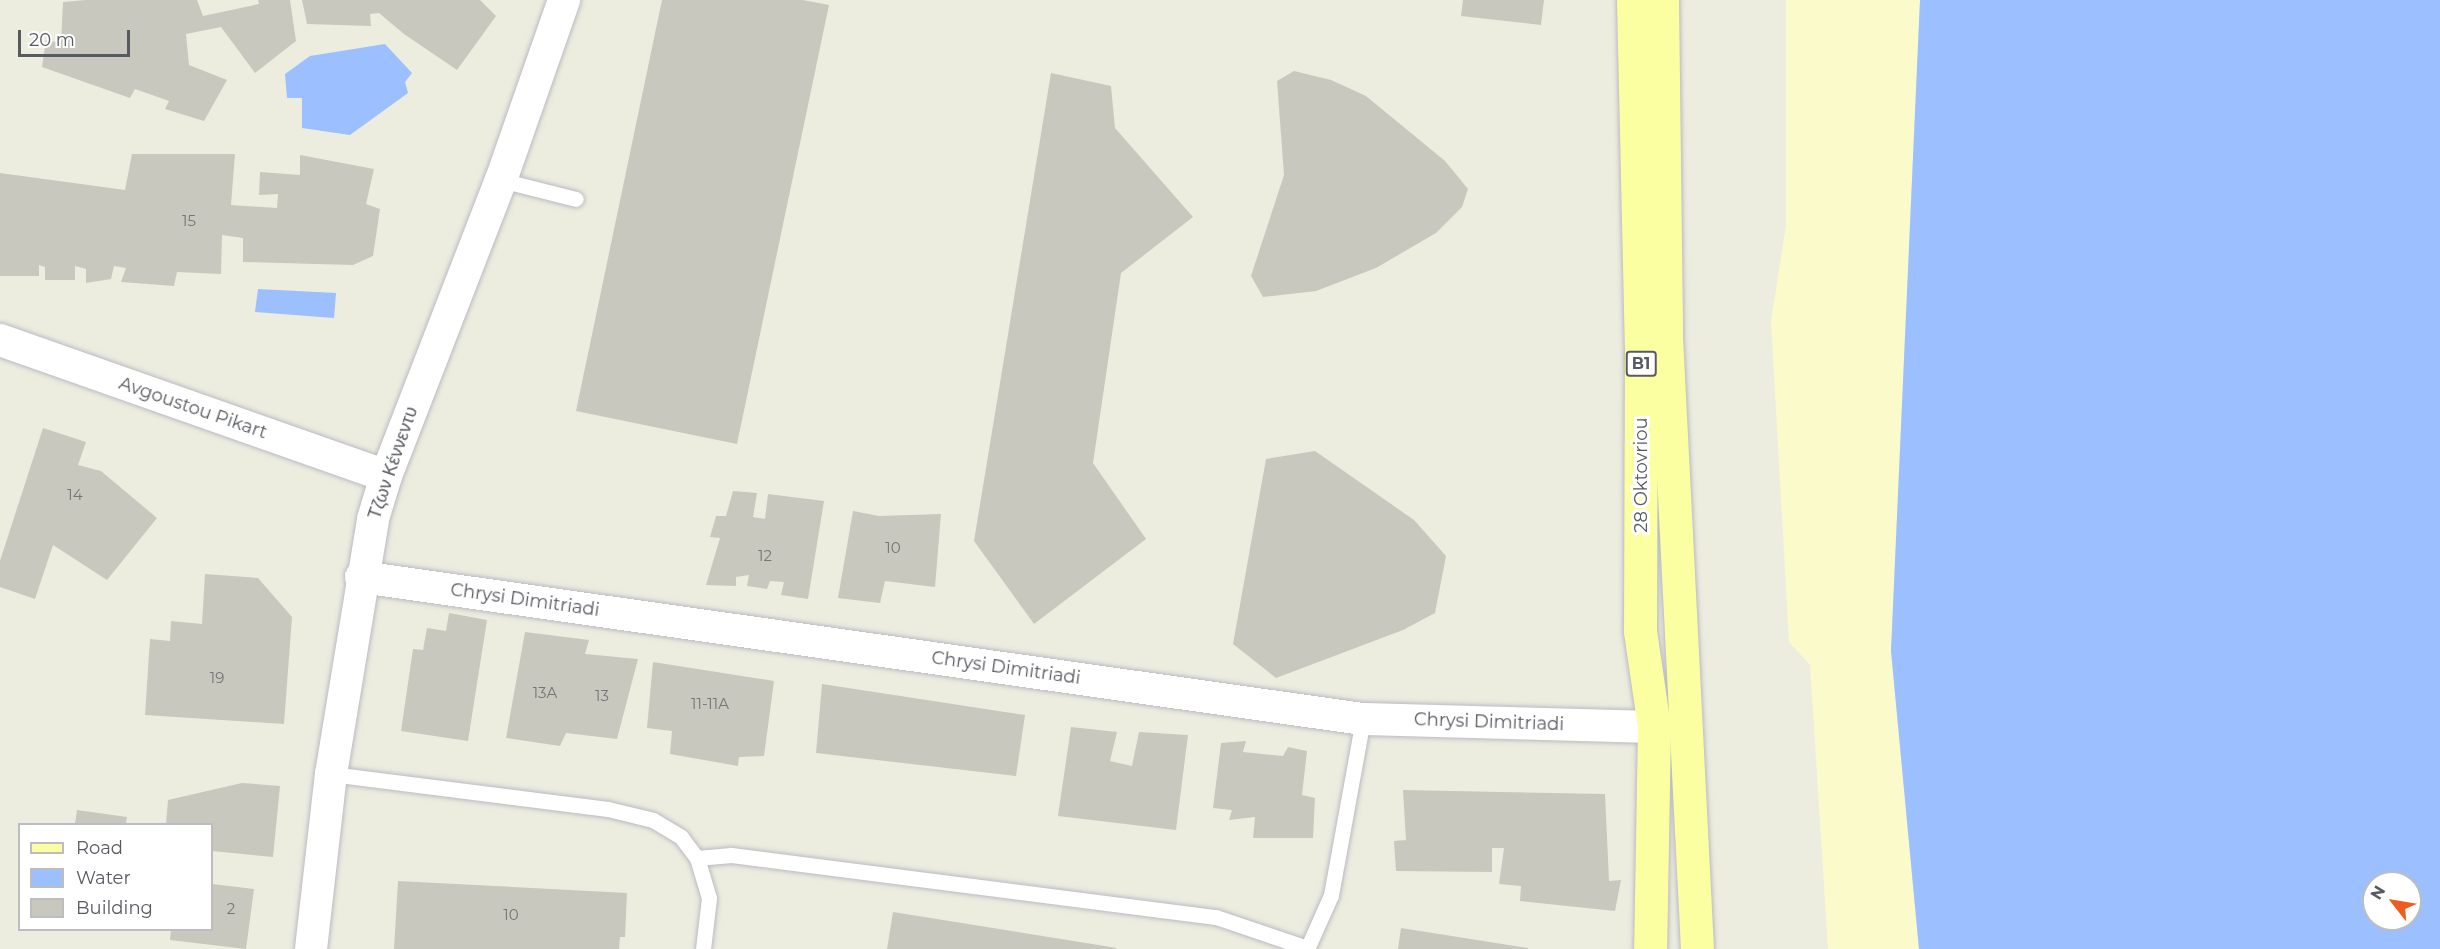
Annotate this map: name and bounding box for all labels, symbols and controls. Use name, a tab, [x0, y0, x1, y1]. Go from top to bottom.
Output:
scale bar	[21, 18, 134, 56]
text: 20 m	[29, 29, 75, 51]
house number: 15	[182, 212, 196, 230]
road number: B1	[1624, 351, 1658, 377]
street label: Avgoustou Pikart	[116, 373, 270, 443]
street label: Τζων Κέννεντυ	[364, 404, 422, 522]
street label: 28 Oktovriou	[1630, 417, 1652, 533]
house number: 14	[67, 486, 83, 504]
house number: 10	[885, 539, 901, 557]
house number: 12	[758, 547, 772, 565]
street label: Chrysi Dimitriadi	[449, 579, 601, 621]
street label: Chrysi Dimitriadi	[930, 647, 1082, 689]
house number: 19	[210, 669, 224, 687]
house number: 13A	[533, 684, 557, 702]
house number: 13	[595, 687, 609, 705]
house number: 11-11A	[691, 695, 729, 713]
street label: Chrysi Dimitriadi	[1413, 709, 1565, 735]
legend	[18, 823, 213, 931]
text: Road	[76, 837, 123, 859]
text: Water	[76, 867, 131, 889]
north arrow	[2362, 871, 2422, 931]
text: N	[2366, 882, 2389, 903]
text: Building	[76, 897, 153, 919]
house number: 2	[227, 900, 235, 918]
house number: 10	[503, 906, 519, 924]

